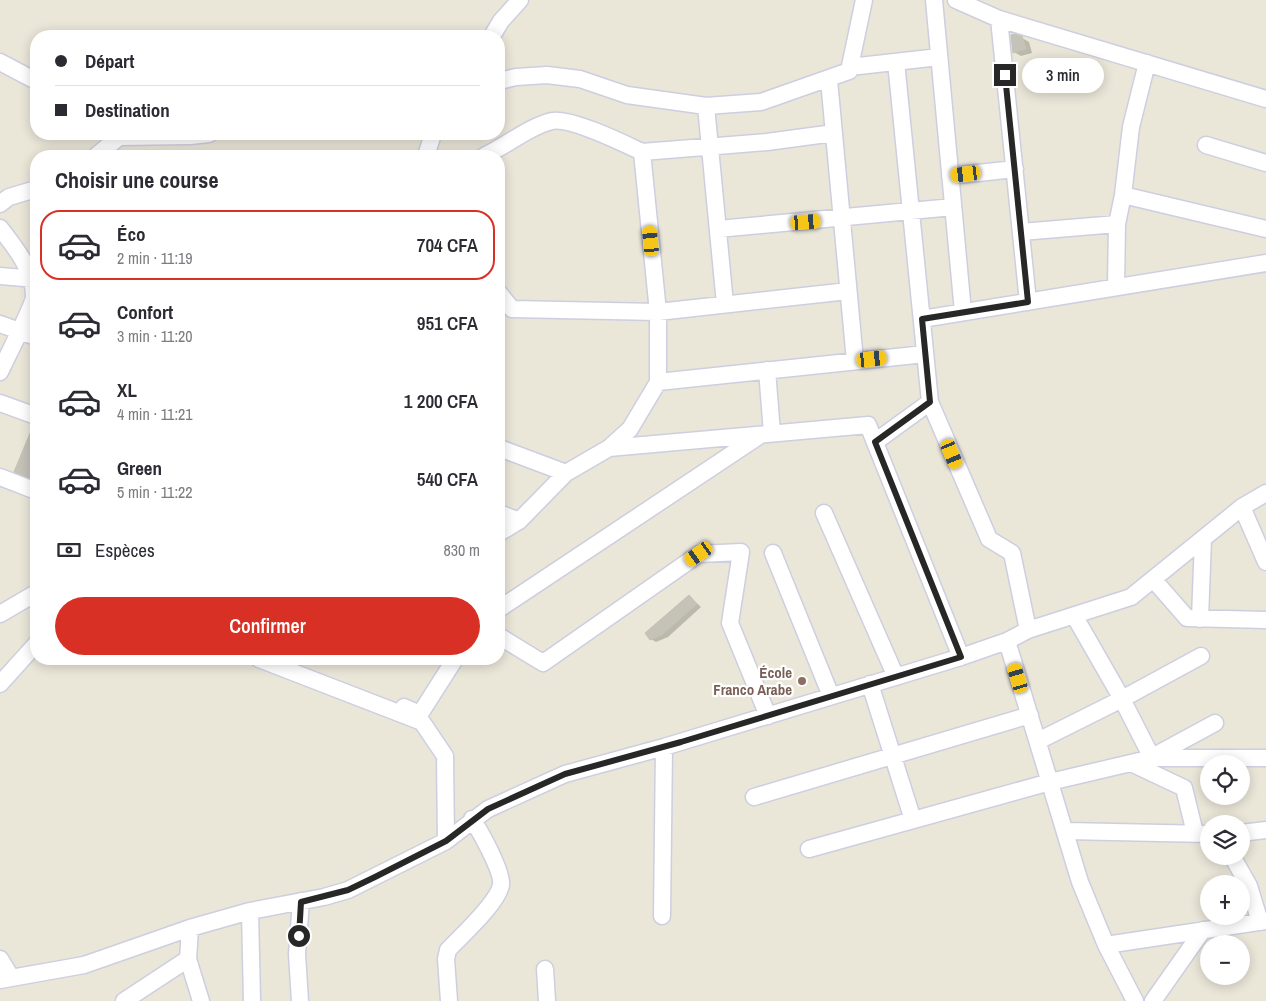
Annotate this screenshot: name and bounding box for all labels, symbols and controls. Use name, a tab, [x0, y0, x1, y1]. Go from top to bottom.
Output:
text: Départ	[85, 48, 134, 74]
callout: 3 min	[1022, 58, 1105, 92]
route end	[994, 64, 1016, 86]
text: 3 min	[1046, 64, 1080, 86]
text: Destination	[85, 97, 170, 123]
text: Choisir une course	[55, 165, 218, 195]
car	[950, 165, 981, 183]
car	[790, 213, 821, 231]
text: Éco	[117, 221, 146, 247]
icon: car	[57, 223, 102, 268]
car	[641, 225, 660, 257]
text: 704 CFA	[417, 232, 478, 258]
text: 2 min · 11:19	[117, 247, 193, 269]
text: Confort	[117, 299, 173, 325]
icon: car	[57, 301, 102, 346]
text: 951 CFA	[417, 310, 478, 336]
text: 3 min · 11:20	[117, 325, 193, 347]
car	[856, 350, 887, 368]
text: XL	[117, 377, 137, 403]
icon: car	[57, 379, 102, 424]
text: 1 200 CFA	[404, 388, 478, 414]
text: 4 min · 11:21	[117, 403, 193, 425]
car	[939, 437, 964, 471]
text: Green	[117, 455, 162, 481]
icon: car	[57, 457, 102, 502]
text: 540 CFA	[417, 466, 478, 492]
text: 5 min · 11:22	[117, 481, 193, 503]
icon: cash	[55, 536, 83, 564]
text: Espèces	[95, 537, 155, 563]
text: 830 m	[444, 539, 480, 561]
car	[682, 539, 715, 569]
button: Confirmer	[55, 597, 480, 655]
car	[1006, 661, 1029, 695]
place label: École Franco Arabe	[713, 662, 792, 700]
marker: École Franco Arabe	[796, 675, 808, 687]
map controls	[1200, 755, 1250, 985]
button: locate	[1200, 755, 1250, 805]
button: layers	[1200, 815, 1250, 865]
button: +	[1200, 875, 1250, 925]
route start	[288, 925, 310, 947]
button: −	[1200, 935, 1250, 985]

